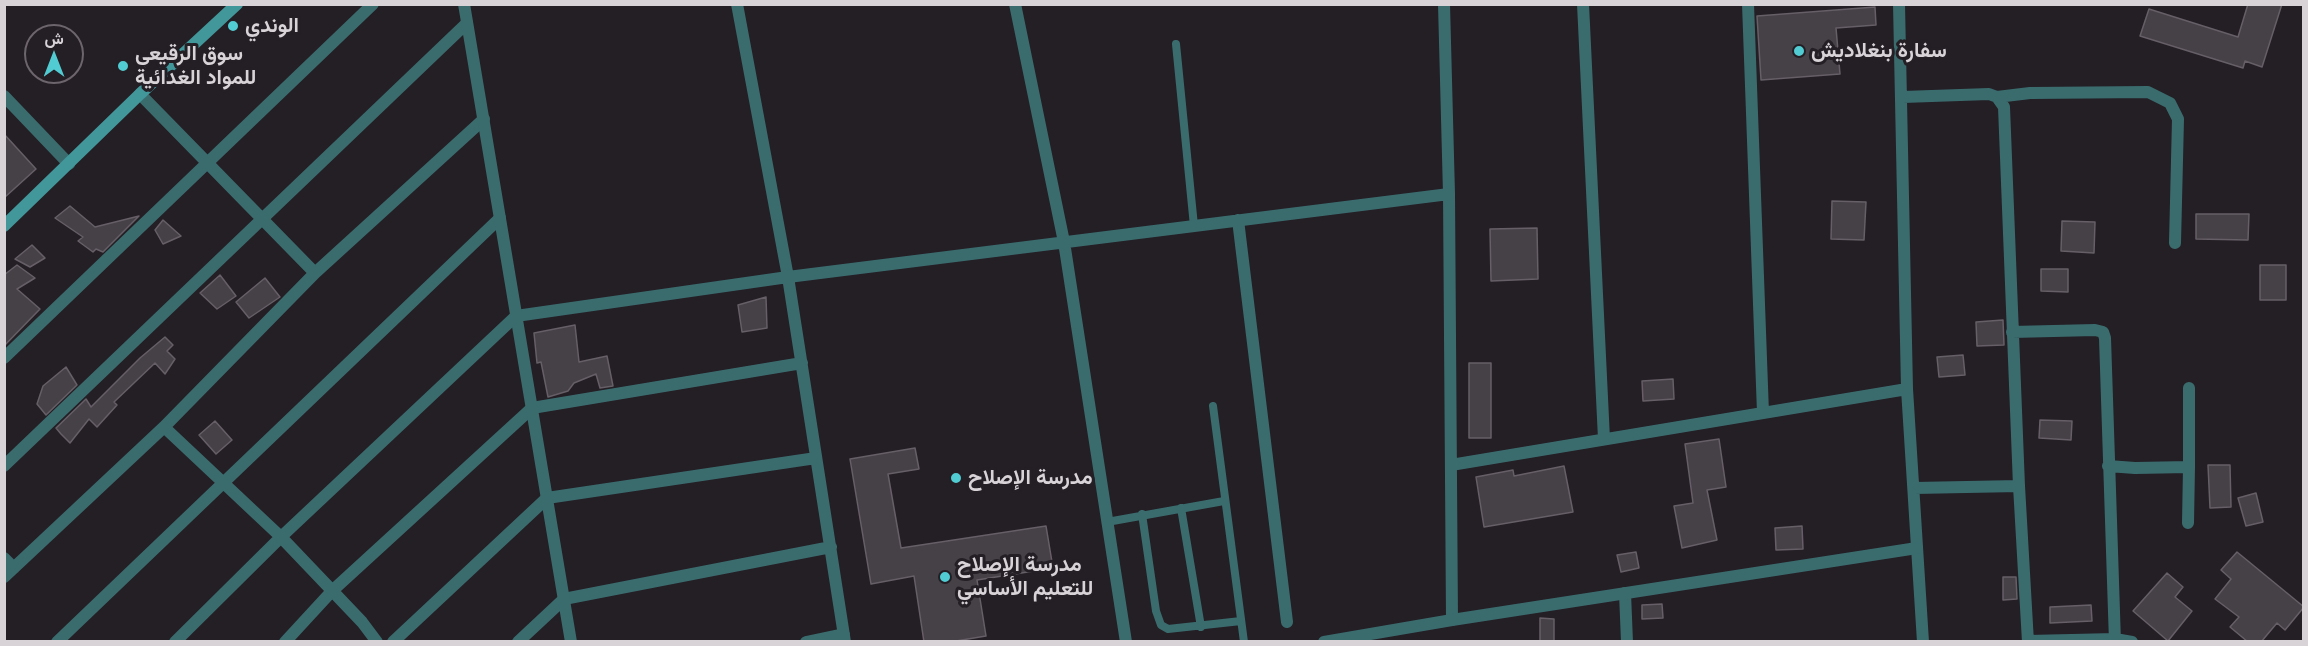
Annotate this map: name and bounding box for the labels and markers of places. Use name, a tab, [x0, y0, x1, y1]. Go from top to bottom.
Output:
place label: الوندي	[245, 13, 299, 39]
marker: الوندي	[226, 19, 240, 33]
place label: سفارة بنغلاديش	[1811, 38, 1947, 64]
place label: سوق الرقيعي للمواد الغدائية	[135, 41, 256, 91]
marker: سفارة بنغلاديش	[1792, 44, 1806, 58]
marker: سوق الرقيعي للمواد الغدائية	[116, 59, 130, 73]
place label: مدرسة الإصلاح	[968, 465, 1093, 491]
marker: مدرسة الإصلاح	[949, 471, 963, 485]
place label: مدرسة الإصلاح للتعليم الأساسي	[957, 552, 1093, 602]
marker: مدرسة الإصلاح للتعليم الأساسي	[938, 570, 952, 584]

